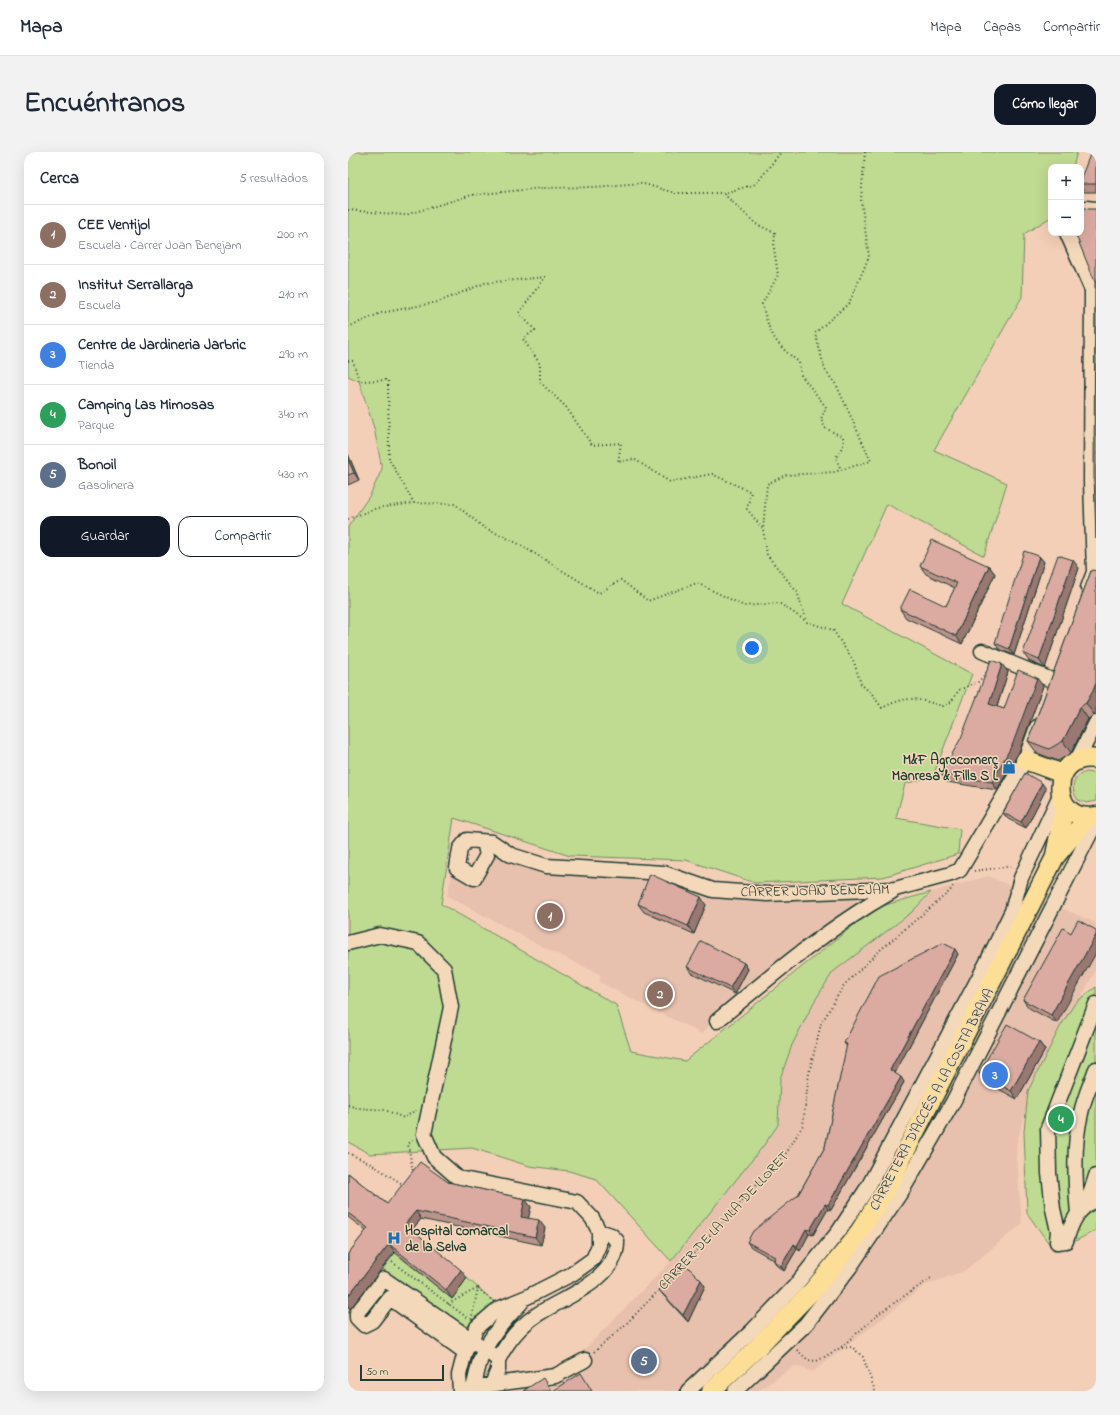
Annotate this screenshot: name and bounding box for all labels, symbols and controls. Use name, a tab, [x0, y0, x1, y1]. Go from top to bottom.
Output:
text: Mapa	[20, 14, 62, 41]
text: Mapa	[930, 17, 962, 38]
text: Capas	[984, 17, 1021, 38]
text: Compartir	[1043, 17, 1100, 38]
text: Encuéntranos	[24, 84, 185, 125]
button: Cómo llegar	[994, 84, 1096, 125]
map controls	[1048, 164, 1084, 236]
button: +	[1048, 164, 1084, 200]
text: Cerca	[40, 166, 79, 191]
text: 5 resultados	[239, 169, 308, 188]
button: −	[1048, 200, 1084, 236]
text: CEE Ventijol	[78, 214, 150, 236]
text: 1	[51, 225, 55, 244]
text: 200 m	[277, 225, 308, 244]
text: Escuela · Carrer Joan Benejam	[78, 236, 242, 255]
text: Institut Serrallarga	[78, 274, 193, 296]
text: 2	[50, 285, 56, 304]
text: 210 m	[278, 285, 308, 304]
text: Escuela	[78, 296, 121, 315]
text: Centre de Jardineria Jarbric	[78, 334, 246, 356]
text: 3	[50, 345, 56, 364]
text: 290 m	[279, 345, 308, 364]
text: Tienda	[78, 356, 114, 375]
text: Camping Las Mimosas	[78, 394, 214, 416]
text: 4	[50, 405, 56, 424]
text: 340 m	[278, 405, 308, 424]
text: Parque	[78, 416, 114, 435]
text: Bonoil	[78, 454, 116, 476]
text: 5	[49, 465, 57, 484]
text: 430 m	[278, 465, 308, 484]
text: Gasolinera	[78, 476, 134, 495]
button: Guardar	[40, 516, 170, 557]
button: Compartir	[178, 516, 308, 557]
your location	[742, 638, 762, 658]
place label: M&F Agrocomerç Manresa & Fills S L	[892, 750, 999, 787]
shop icon: M&F Agrocomerç Manresa & Fills S L	[1001, 759, 1017, 775]
street label: CARRER JOAN BENEJAM	[740, 880, 890, 903]
pin: 1	[537, 901, 563, 931]
pin: 2	[647, 979, 673, 1009]
street label: CARRETERA D'ACCÉS A LA COSTA BRAVA	[865, 985, 1000, 1215]
pin: 3	[982, 1060, 1008, 1090]
pin: 4	[1048, 1104, 1074, 1134]
street label: CARRER DE LA VILA DE LLORET	[654, 1147, 794, 1295]
place label: Hospital comarcal de la Selva	[405, 1221, 509, 1258]
hospital icon: Hospital comarcal de la Selva	[386, 1230, 402, 1246]
pin: 5	[631, 1346, 657, 1376]
scale bar	[360, 1363, 444, 1382]
text: 50 m	[366, 1364, 388, 1380]

